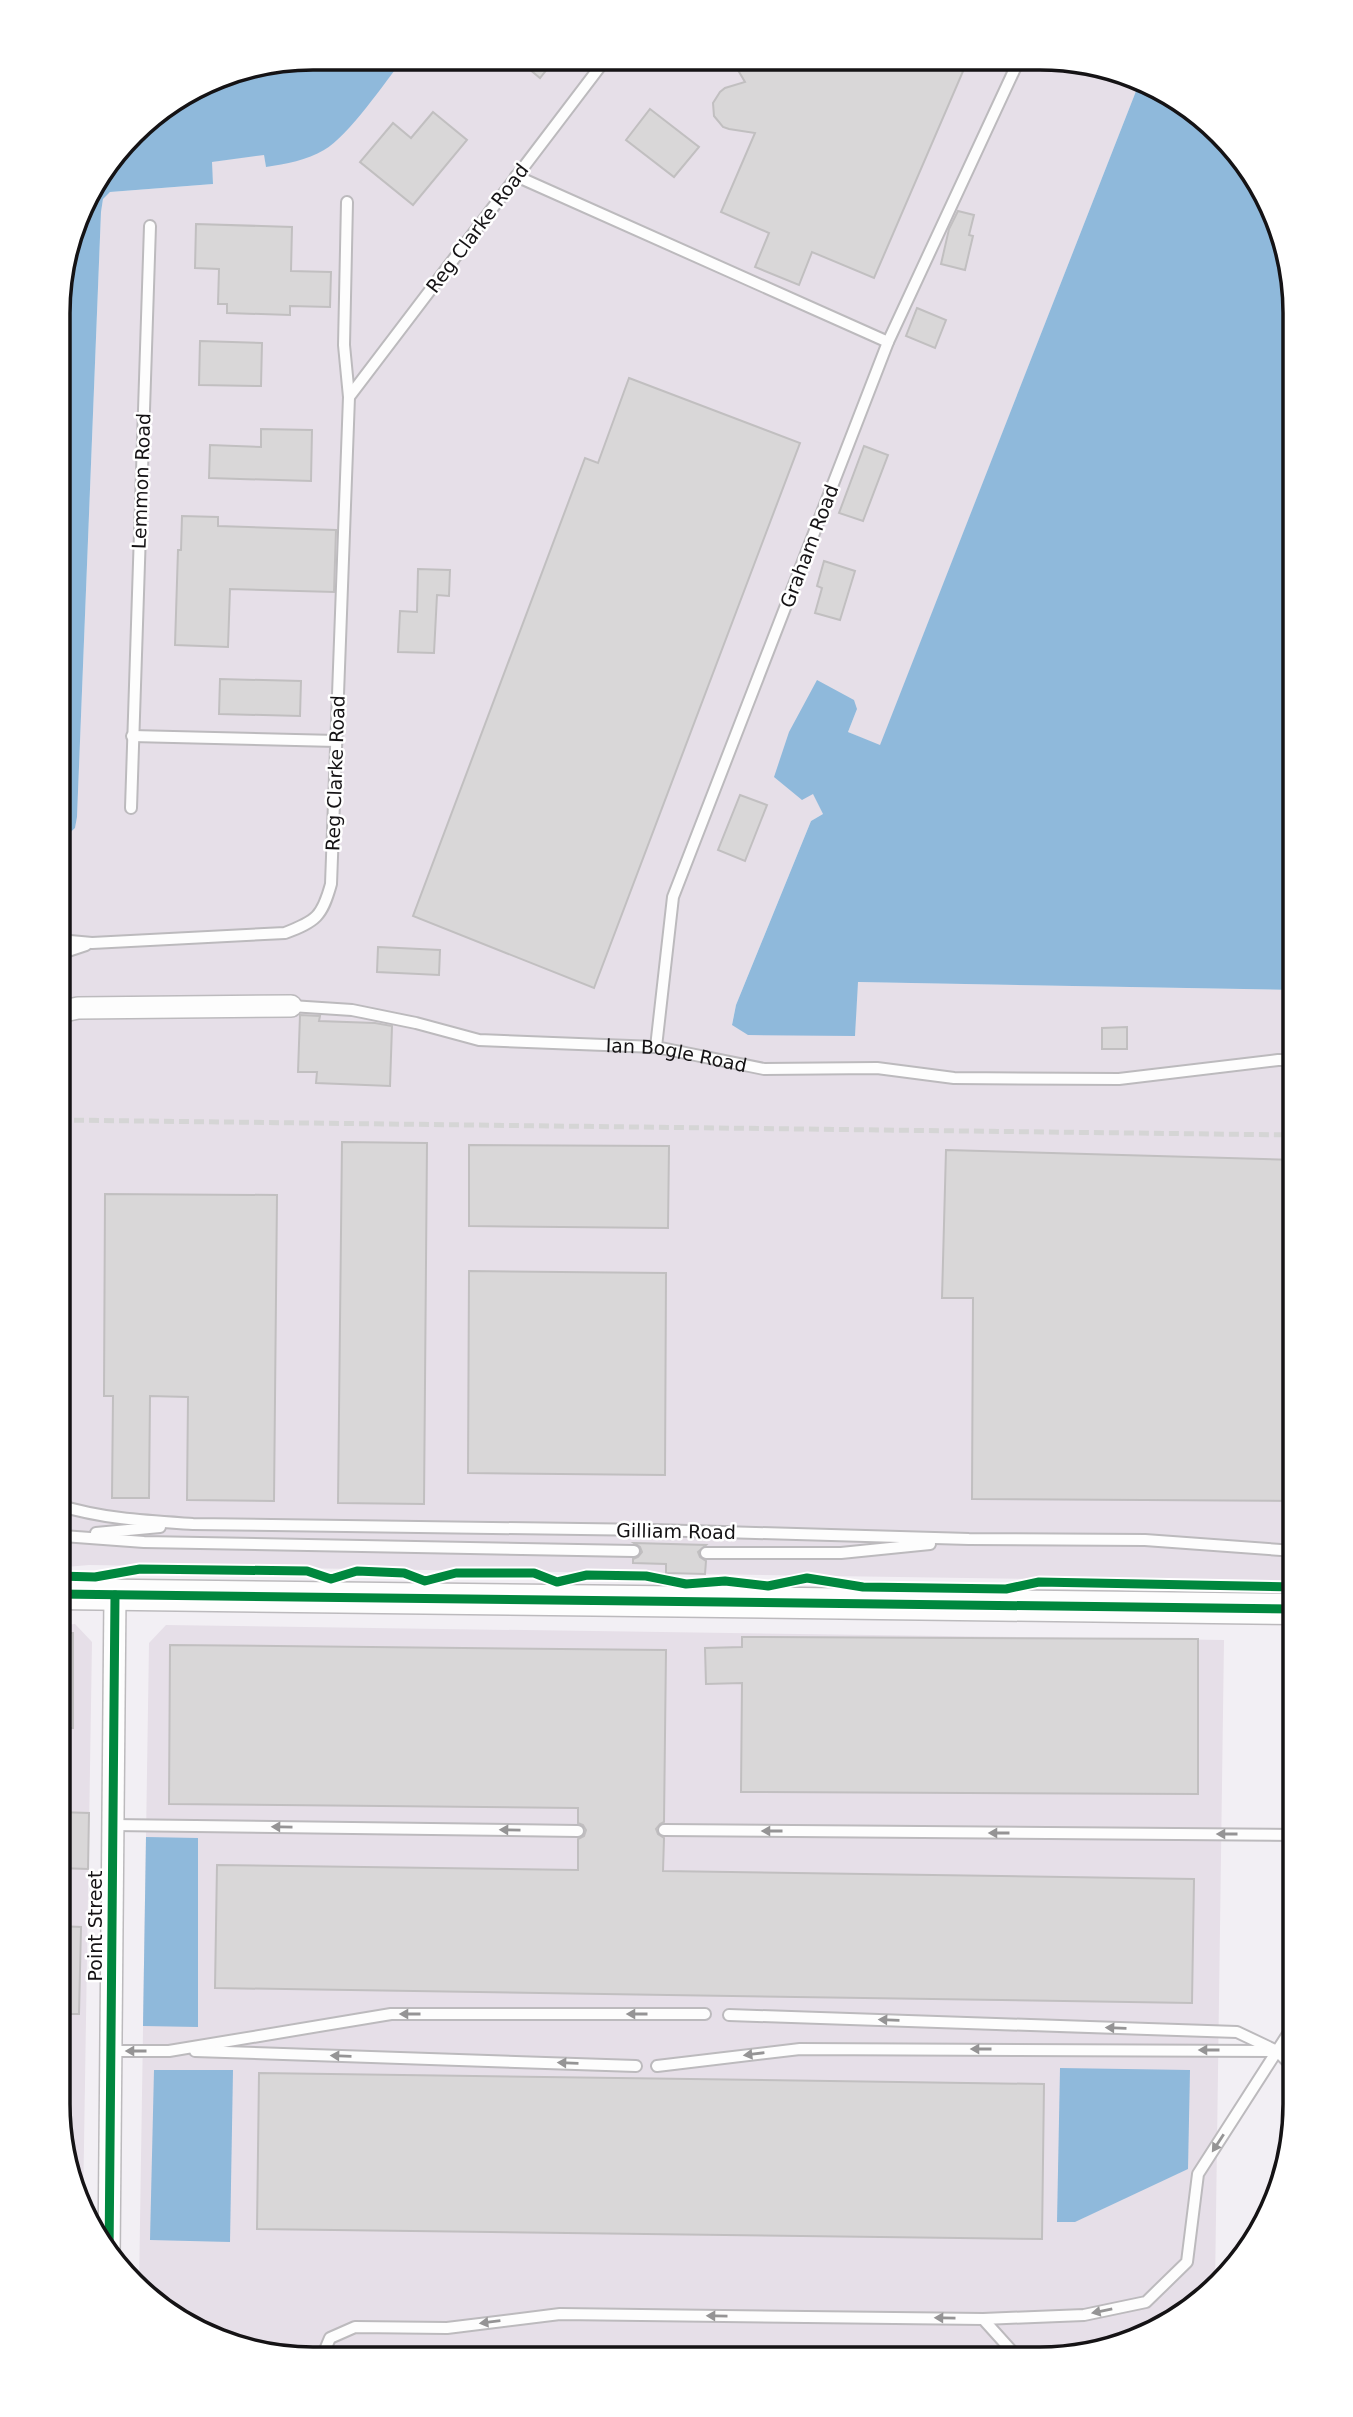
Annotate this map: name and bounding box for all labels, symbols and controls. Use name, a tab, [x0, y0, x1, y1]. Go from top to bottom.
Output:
street label: Reg Clarke Road	[421, 159, 533, 297]
street label: Lemmon Road	[128, 412, 154, 550]
street label: Graham Road	[775, 481, 843, 611]
street label: Reg Clarke Road	[321, 695, 349, 851]
street label: Ian Bogle Road	[605, 1034, 749, 1076]
street label: Gilliam Road	[616, 1519, 736, 1543]
one-way arrow	[271, 1821, 293, 1833]
one-way arrow	[499, 1824, 521, 1836]
one-way arrow	[760, 1825, 782, 1837]
one-way arrow	[988, 1827, 1010, 1838]
one-way arrow	[1215, 1828, 1237, 1840]
street label: Point Street	[84, 1871, 106, 1981]
one-way arrow	[398, 2008, 420, 2020]
one-way arrow	[626, 2008, 648, 2020]
one-way arrow	[878, 2014, 900, 2026]
one-way arrow	[1105, 2022, 1127, 2033]
one-way arrow	[970, 2043, 992, 2055]
one-way arrow	[1198, 2044, 1220, 2056]
one-way arrow	[125, 2045, 147, 2057]
one-way arrow	[743, 2049, 765, 2060]
one-way arrow	[330, 2050, 352, 2062]
one-way arrow	[557, 2058, 579, 2069]
one-way arrow	[1212, 2133, 1225, 2152]
one-way arrow	[1091, 2305, 1113, 2316]
one-way arrow	[706, 2310, 728, 2322]
one-way arrow	[933, 2312, 955, 2324]
one-way arrow	[479, 2317, 501, 2328]

